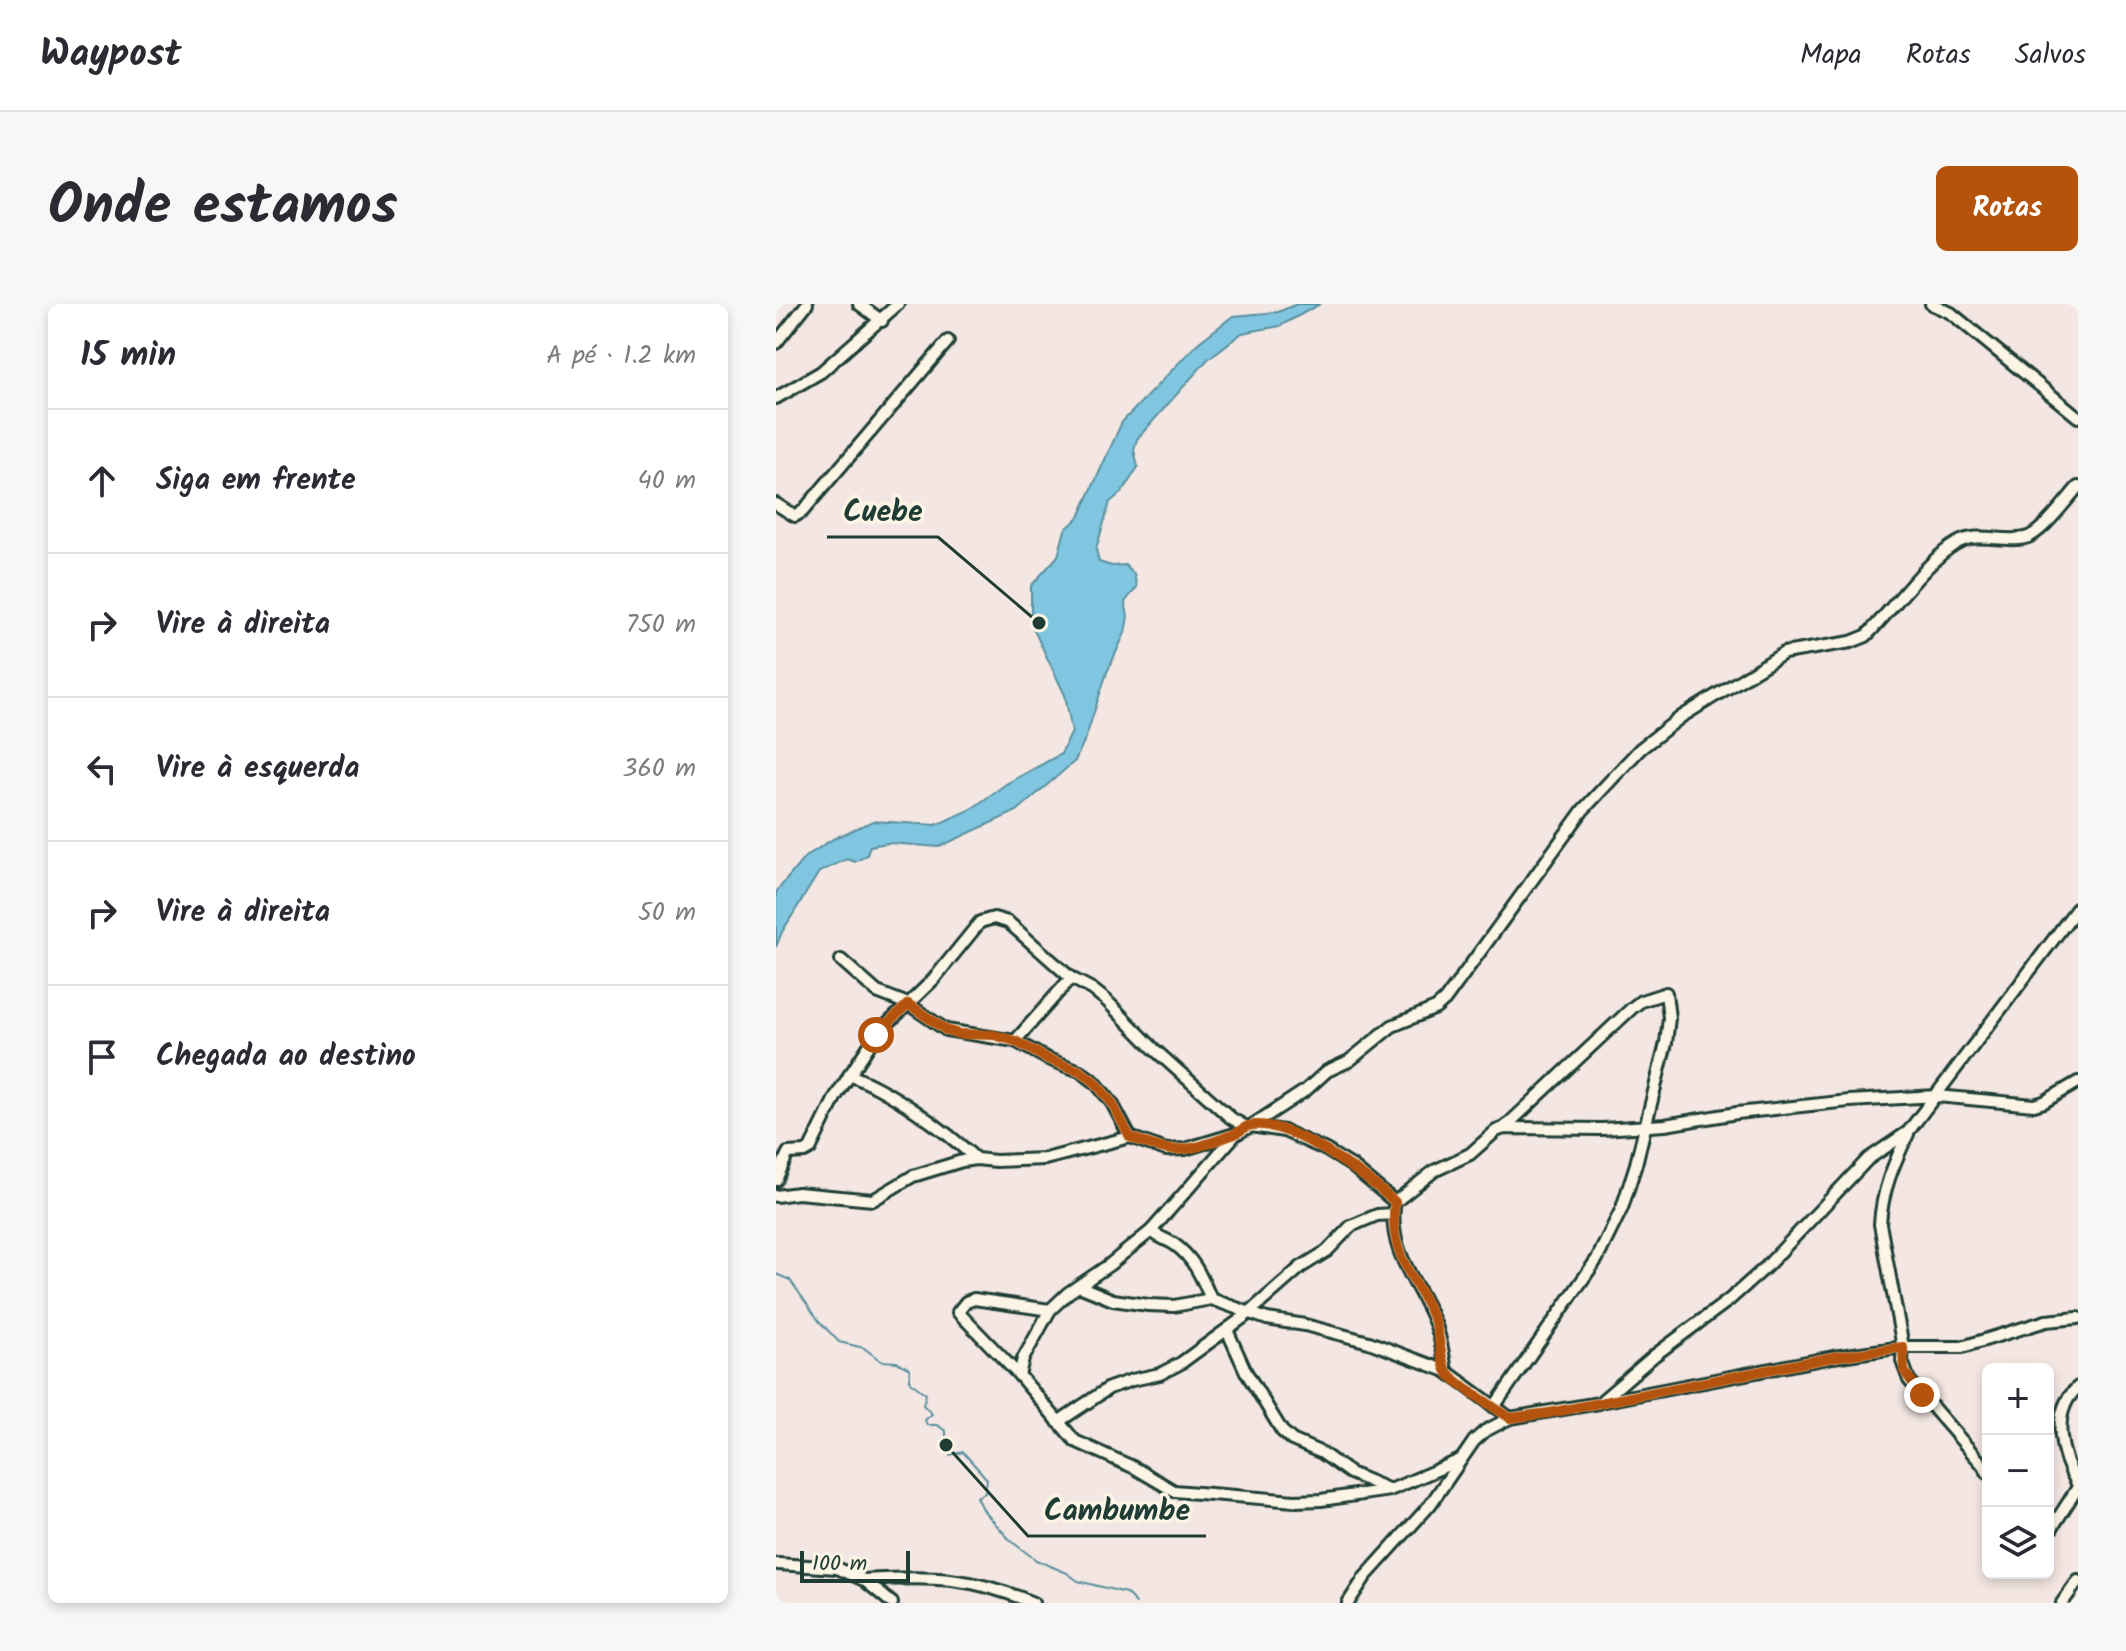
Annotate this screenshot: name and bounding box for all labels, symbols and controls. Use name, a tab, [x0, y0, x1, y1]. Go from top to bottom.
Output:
text: Waypost	[40, 25, 182, 85]
text: Mapa	[1800, 33, 1862, 78]
text: Rotas	[1906, 33, 1971, 78]
text: Salvos	[2015, 33, 2086, 78]
text: Onde estamos	[48, 163, 398, 253]
button: Rotas	[1936, 166, 2078, 251]
text: 15 min	[80, 329, 176, 383]
text: A pé · 1.2 km	[546, 335, 696, 377]
text: Siga em frente	[156, 457, 356, 505]
icon: ahead	[80, 459, 124, 503]
text: 40 m	[638, 460, 696, 502]
callout: Cuebe	[827, 483, 938, 537]
text: Cuebe	[843, 489, 923, 537]
text: Vire à direita	[156, 601, 330, 649]
icon: right	[80, 603, 124, 647]
text: 750 m	[626, 604, 696, 646]
text: Vire à esquerda	[156, 745, 360, 793]
icon: left	[80, 747, 124, 791]
text: 360 m	[623, 748, 696, 790]
text: Vire à direita	[156, 889, 330, 937]
icon: right	[80, 891, 124, 935]
text: 50 m	[638, 892, 696, 934]
route start	[858, 1017, 894, 1053]
text: Chegada ao destino	[156, 1033, 416, 1081]
icon: arrive	[80, 1035, 124, 1079]
map controls	[1982, 1363, 2054, 1579]
button: +	[1982, 1363, 2054, 1435]
route end	[1904, 1377, 1940, 1413]
button: −	[1982, 1435, 2054, 1507]
callout: Cambumbe	[1028, 1482, 1206, 1536]
text: Cambumbe	[1044, 1488, 1190, 1536]
button: layers	[1982, 1507, 2054, 1579]
scale bar	[800, 1547, 910, 1583]
text: 100 m	[812, 1547, 867, 1582]

